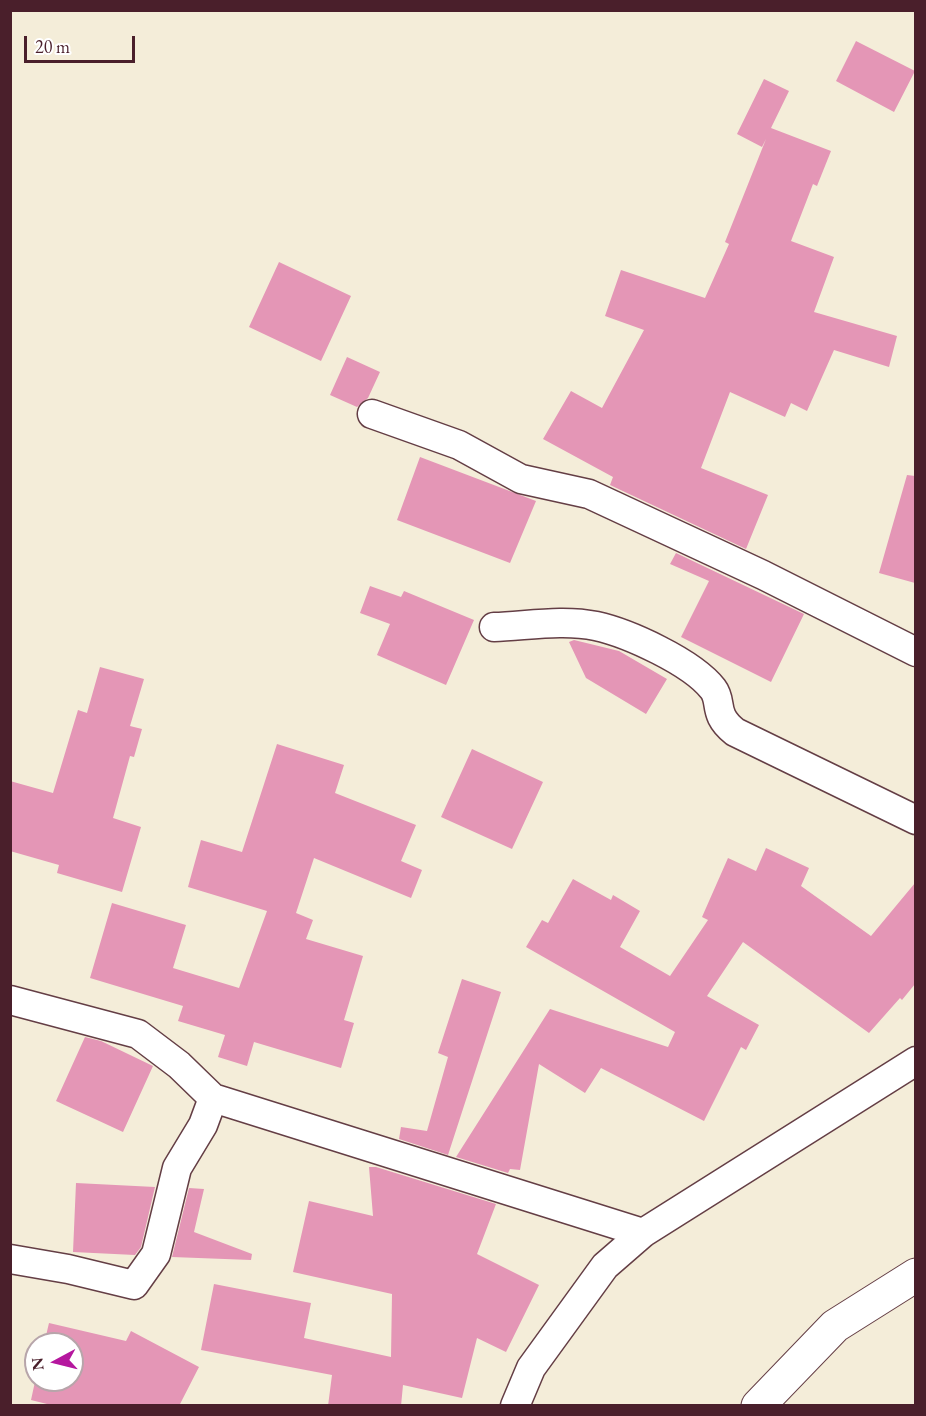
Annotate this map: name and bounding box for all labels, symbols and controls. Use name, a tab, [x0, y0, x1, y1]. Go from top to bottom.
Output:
scale bar	[27, 24, 138, 62]
text: 20 m	[35, 35, 70, 58]
north arrow	[24, 1332, 84, 1392]
text: N	[26, 1356, 49, 1372]

